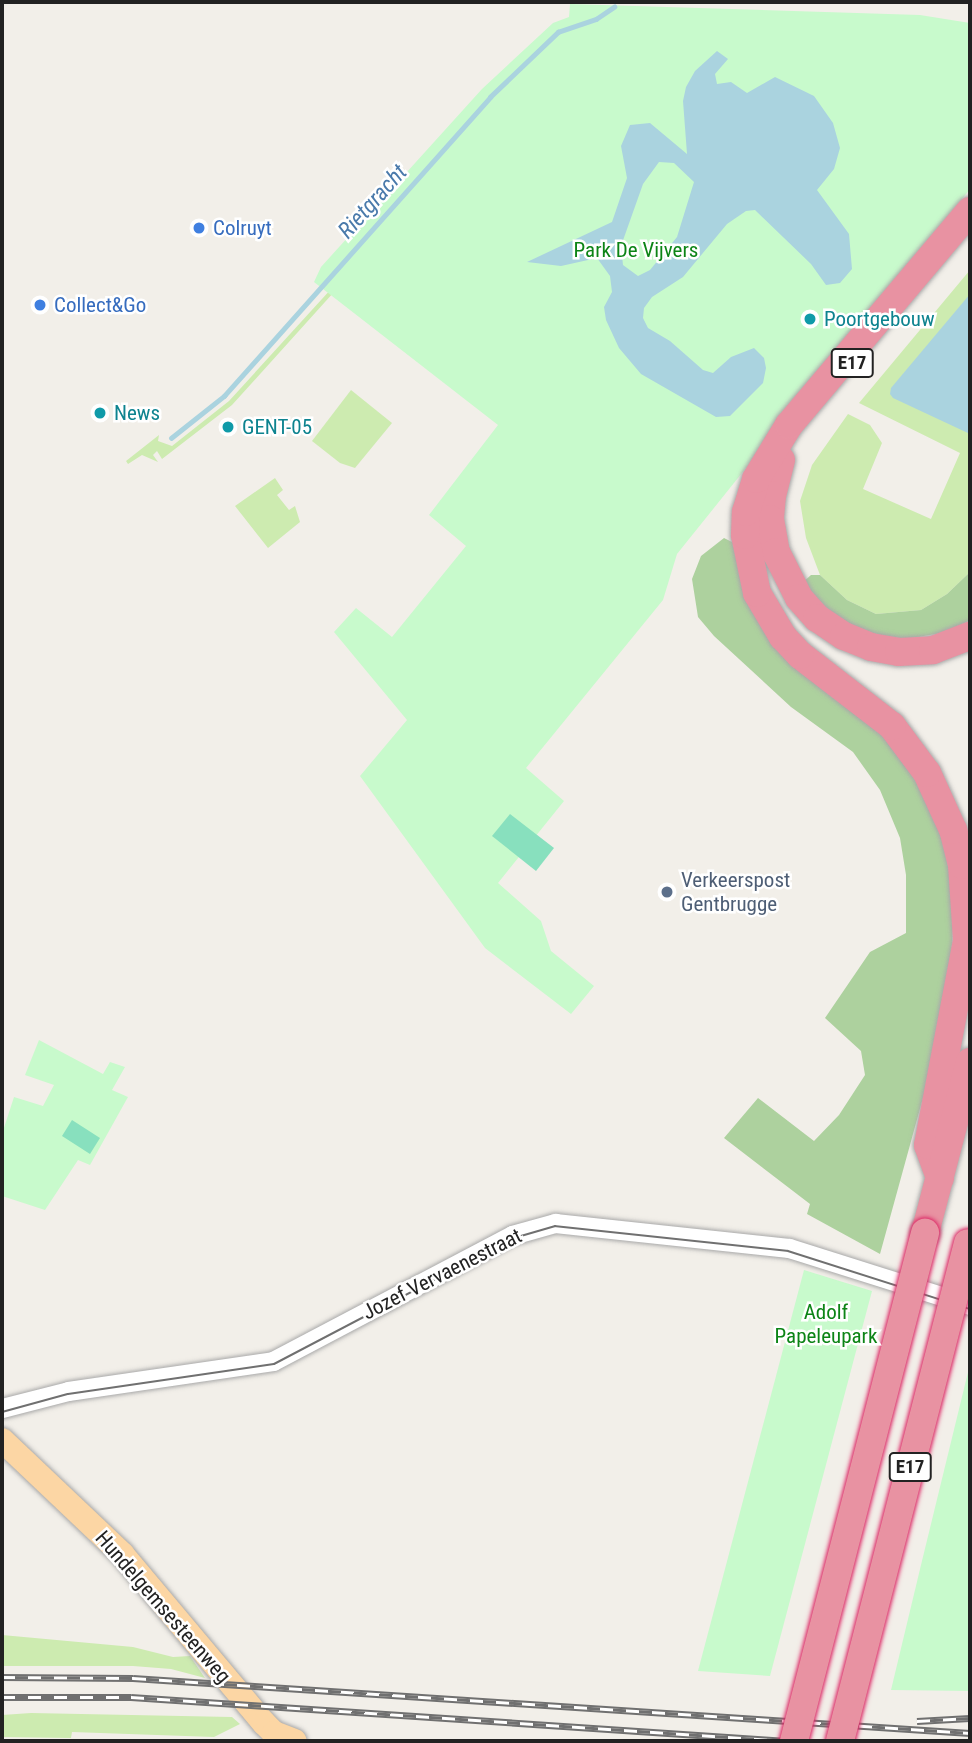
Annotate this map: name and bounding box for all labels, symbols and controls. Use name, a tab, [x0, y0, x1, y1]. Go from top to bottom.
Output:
water label: Rietgracht	[333, 159, 413, 245]
place label: Colruyt	[213, 215, 272, 241]
marker: Colruyt	[191, 220, 207, 236]
park label: Park De Vijvers	[574, 237, 698, 263]
place label: Collect&Go	[54, 292, 146, 318]
marker: Collect&Go	[32, 297, 48, 313]
place label: Poortgebouw	[824, 306, 935, 332]
marker: Poortgebouw	[802, 311, 818, 327]
road number: E17	[829, 348, 875, 378]
place label: News	[114, 400, 160, 426]
marker: News	[92, 405, 108, 421]
place label: GENT-05	[242, 414, 312, 440]
marker: GENT-05	[220, 419, 236, 435]
place label: Verkeerspost Gentbrugge	[681, 867, 790, 917]
marker: Verkeerspost Gentbrugge	[659, 884, 675, 900]
street label: Jozef Vervaenestraat	[358, 1223, 526, 1325]
park label: Adolf Papeleupark	[775, 1299, 877, 1349]
road number: E17	[887, 1452, 933, 1483]
street label: Hundelgemsesteenweg	[90, 1526, 236, 1688]

